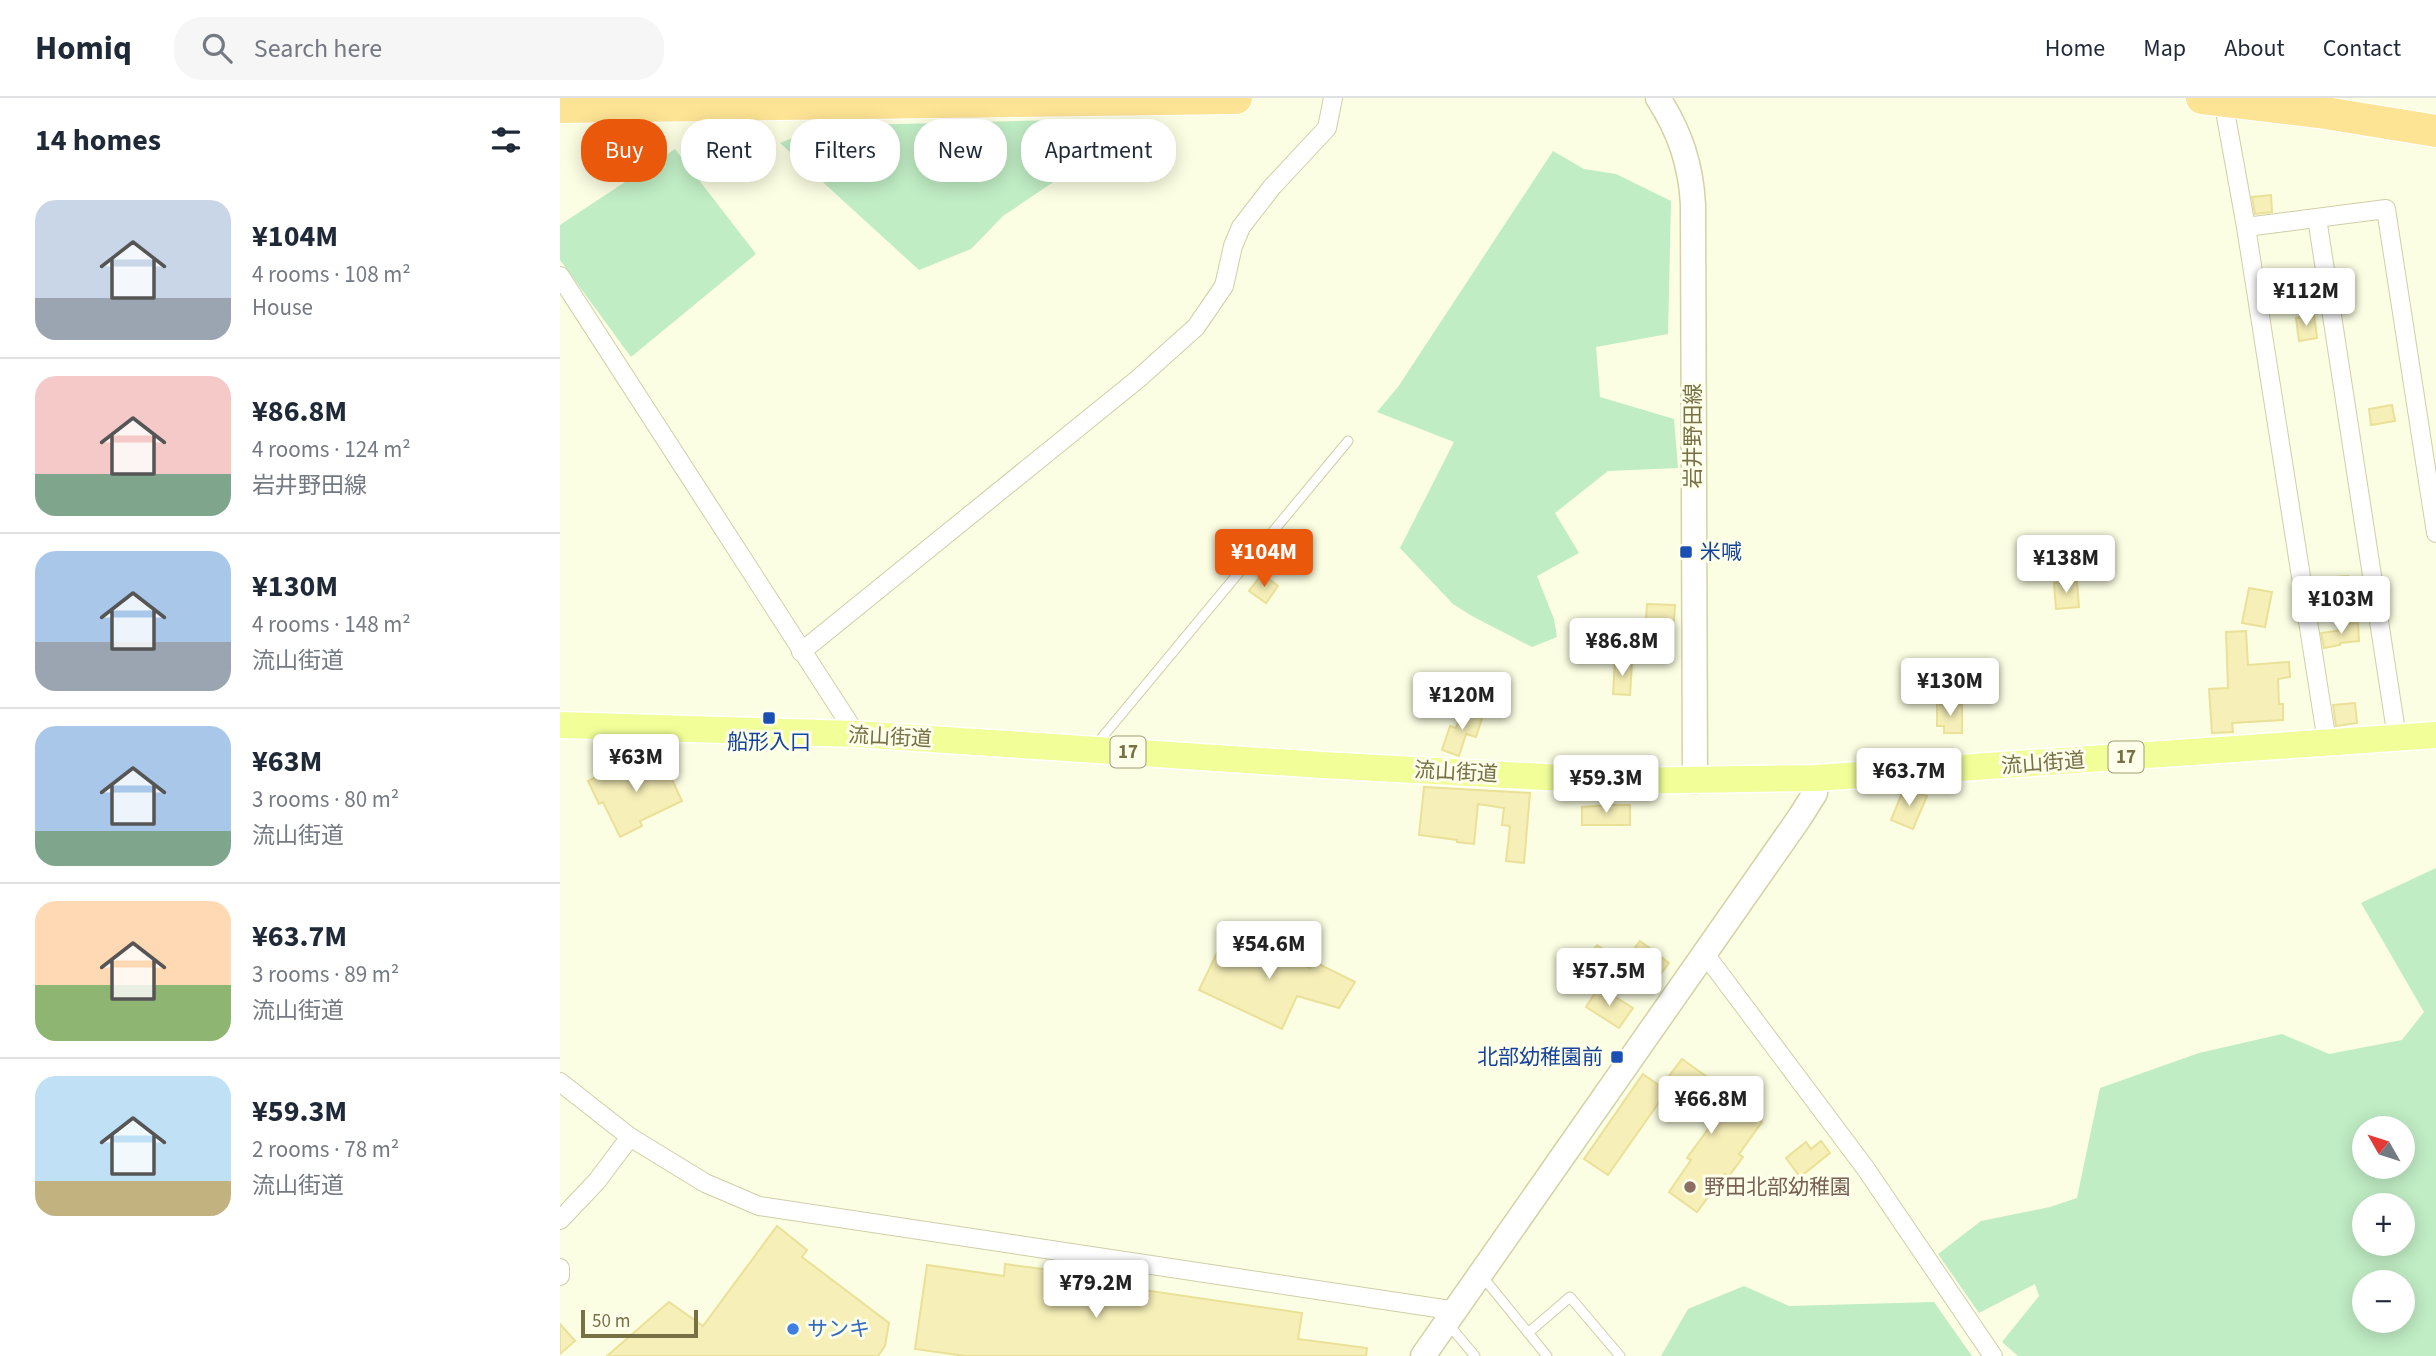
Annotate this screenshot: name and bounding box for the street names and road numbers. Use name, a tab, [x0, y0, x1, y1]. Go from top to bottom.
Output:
street label: 岩井野田線	[1678, 384, 1708, 489]
street label: 流山街道	[847, 720, 933, 754]
road number: 17	[1110, 736, 1146, 768]
road number: 17	[2108, 742, 2144, 772]
street label: 流山街道	[2000, 745, 2086, 781]
street label: 流山街道	[1413, 755, 1499, 789]

